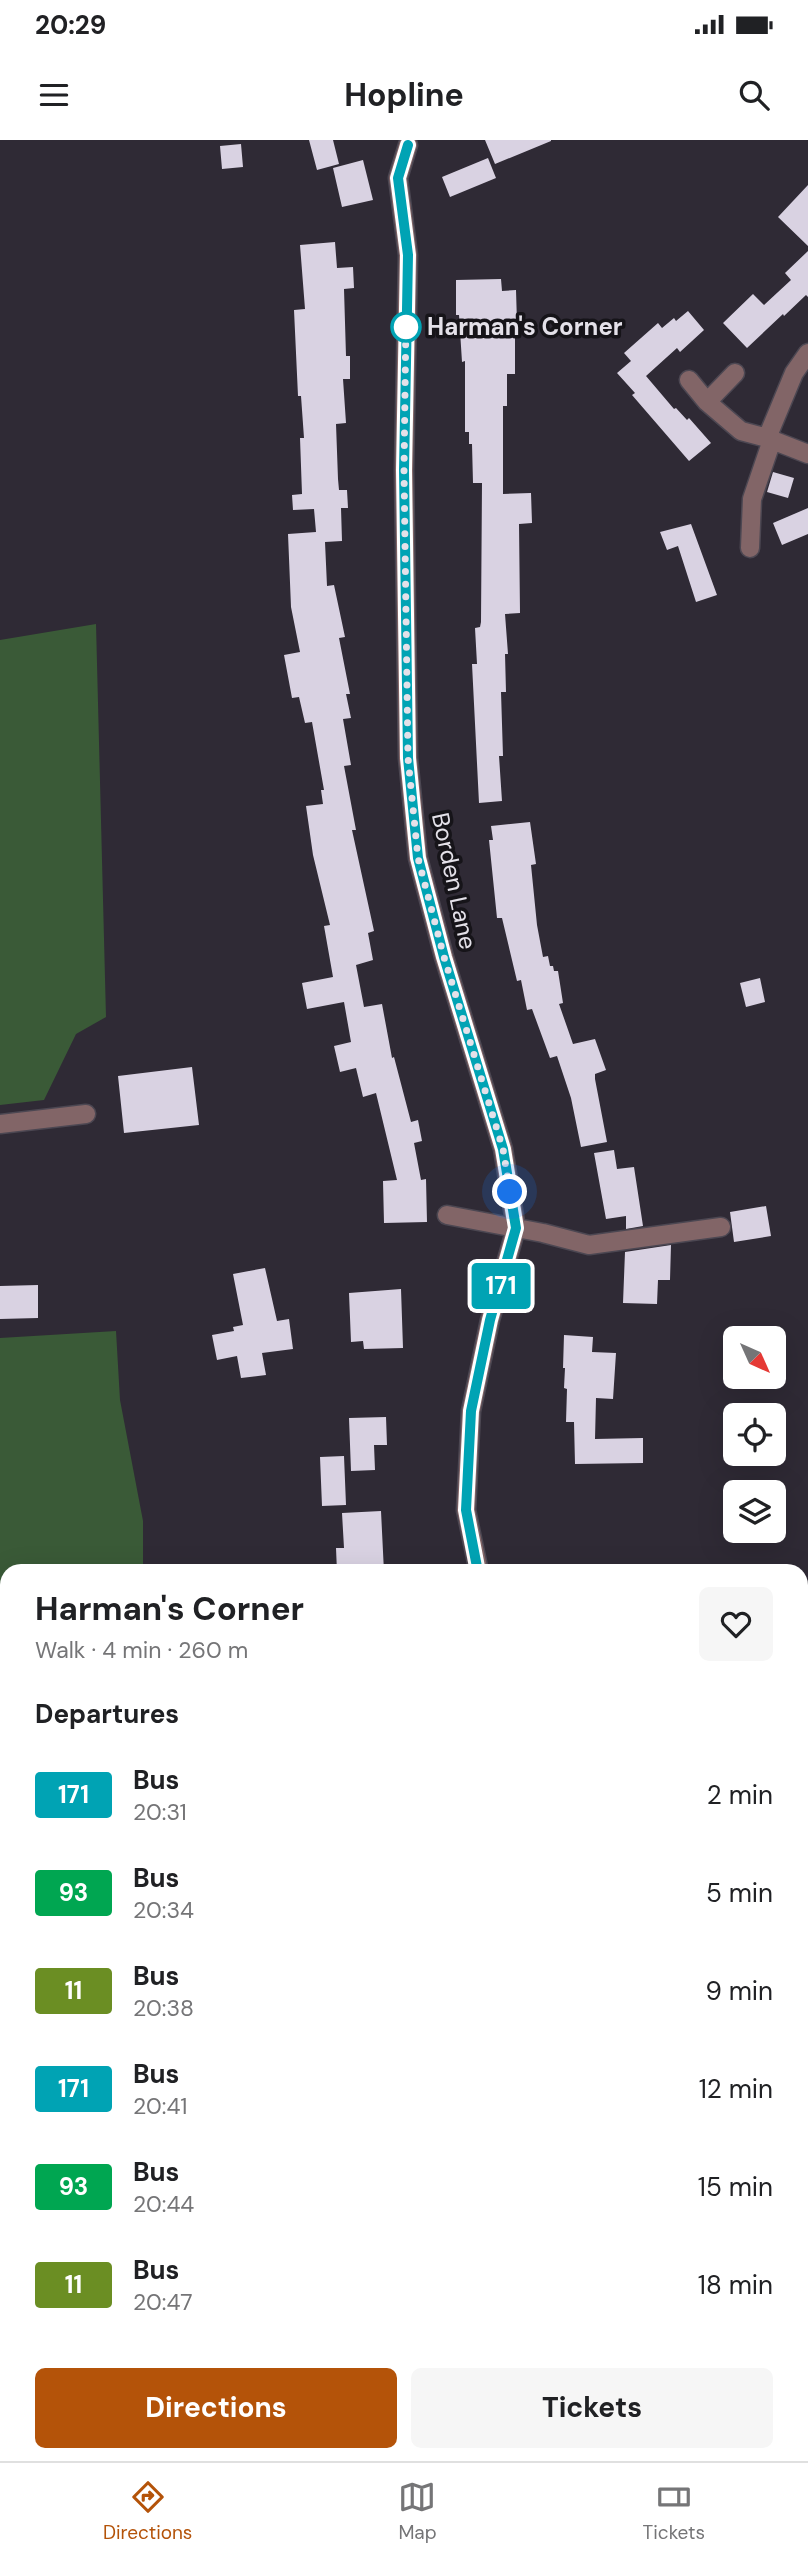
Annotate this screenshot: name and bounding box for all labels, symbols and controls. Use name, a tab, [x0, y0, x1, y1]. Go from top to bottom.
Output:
text: 20:29	[35, 8, 106, 42]
text: Hopline	[344, 74, 464, 116]
icon: menu	[35, 76, 73, 114]
icon: search	[735, 76, 773, 114]
place label: Harman's Corner	[427, 311, 623, 342]
marker: Harman's Corner	[391, 312, 421, 342]
street label: Borden Lane	[425, 810, 484, 952]
your location	[492, 1174, 527, 1209]
line badge: 171	[461, 1263, 541, 1309]
text: 171	[486, 1270, 516, 1301]
north arrow	[723, 1326, 786, 1390]
map controls	[723, 1326, 786, 1543]
button: locate	[723, 1403, 786, 1466]
button: layers	[723, 1480, 786, 1543]
text: Harman's Corner	[35, 1587, 304, 1630]
button: heart	[699, 1587, 773, 1661]
text: Walk · 4 min · 260 m	[35, 1635, 248, 1665]
text: Departures	[35, 1697, 179, 1731]
text: Bus	[133, 1763, 179, 1797]
text: 2 min	[707, 1778, 773, 1812]
text: 171	[58, 1779, 89, 1810]
text: 20:31	[133, 1797, 187, 1827]
text: Bus	[133, 1861, 179, 1895]
text: 5 min	[706, 1876, 773, 1910]
text: 93	[59, 1877, 88, 1908]
text: 20:34	[133, 1895, 194, 1925]
text: Bus	[133, 1959, 179, 1993]
text: 9 min	[705, 1974, 773, 2008]
text: 11	[65, 1975, 82, 2006]
text: 20:38	[133, 1993, 194, 2023]
text: Bus	[133, 2057, 179, 2091]
text: 12 min	[699, 2072, 773, 2106]
text: 171	[58, 2073, 89, 2104]
text: 20:41	[133, 2091, 188, 2121]
text: Bus	[133, 2155, 179, 2189]
text: 15 min	[698, 2170, 773, 2204]
text: 93	[59, 2171, 88, 2202]
text: 20:44	[133, 2189, 194, 2219]
text: Bus	[133, 2253, 179, 2287]
text: 18 min	[698, 2268, 773, 2302]
text: 11	[65, 2269, 82, 2300]
text: 20:47	[133, 2287, 193, 2317]
button: Directions	[35, 2368, 397, 2448]
button: Tickets	[411, 2368, 773, 2448]
tab: Directions	[103, 2478, 192, 2545]
tab: Map	[398, 2478, 437, 2545]
tab: Tickets	[643, 2478, 705, 2545]

